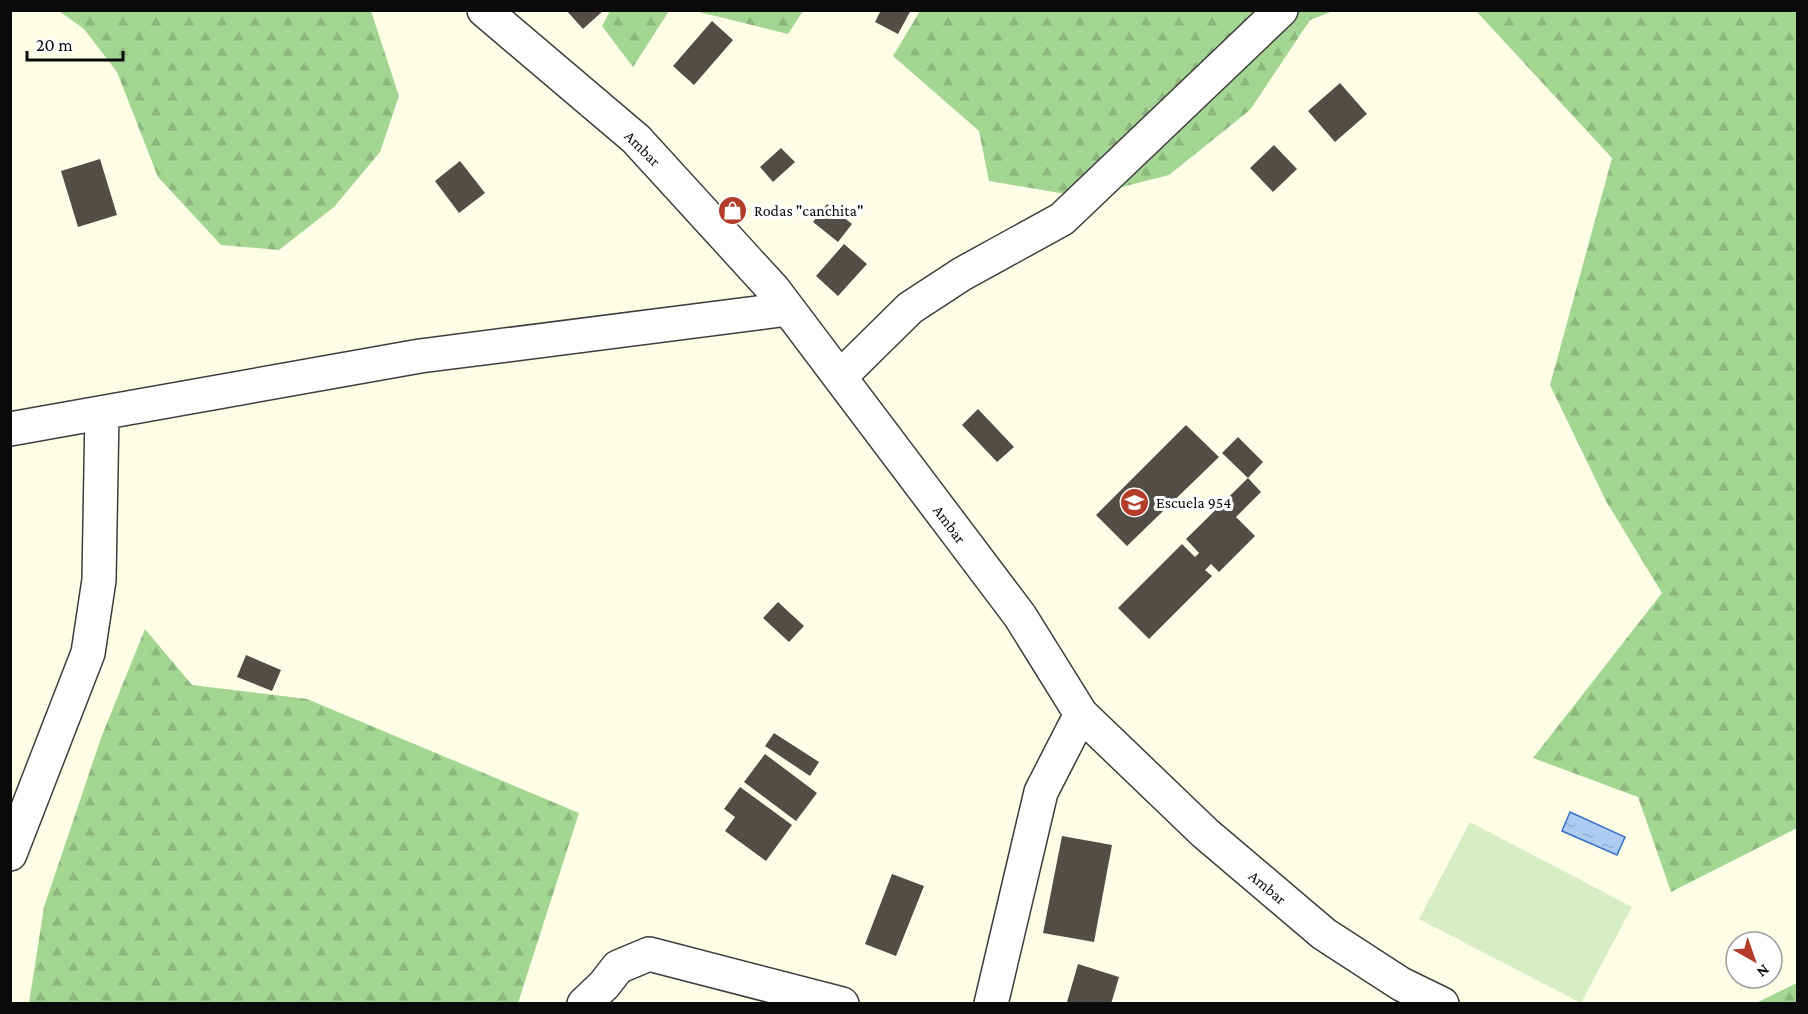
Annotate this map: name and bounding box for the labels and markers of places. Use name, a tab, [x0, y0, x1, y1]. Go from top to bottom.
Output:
shop icon: Rodas "canchita"	[717, 194, 749, 226]
place label: Rodas "canchita"	[754, 202, 863, 219]
school or university icon: Escuela 954	[1119, 486, 1151, 518]
place label: Escuela 954	[1156, 494, 1231, 511]

